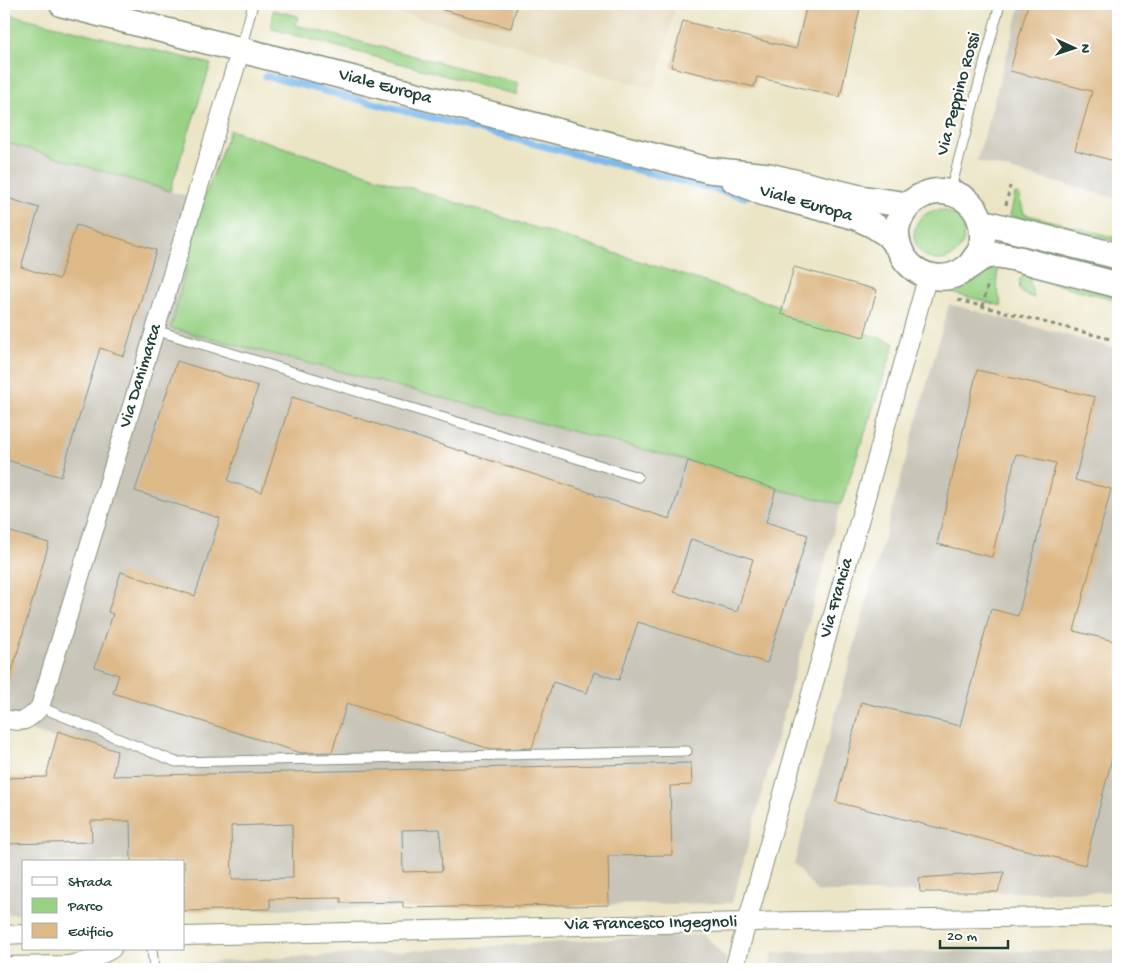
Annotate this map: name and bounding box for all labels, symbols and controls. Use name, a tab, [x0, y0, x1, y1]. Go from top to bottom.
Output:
north arrow	[1050, 22, 1100, 72]
street label: Via Peppino Rossi	[932, 30, 986, 159]
text: N	[1076, 44, 1093, 54]
street label: Viale Europa	[335, 64, 435, 110]
street label: Viale Europa	[756, 180, 856, 228]
street label: Via Danimarca	[115, 321, 167, 431]
street label: Via Francia	[815, 555, 859, 641]
legend	[22, 860, 185, 950]
text: Strada	[68, 874, 113, 892]
text: Parco	[67, 898, 103, 916]
street label: Via Francesco Ingegnoli	[564, 912, 738, 936]
scale bar	[940, 918, 1007, 950]
text: Edificio	[68, 924, 114, 942]
text: 20 m	[947, 928, 977, 946]

